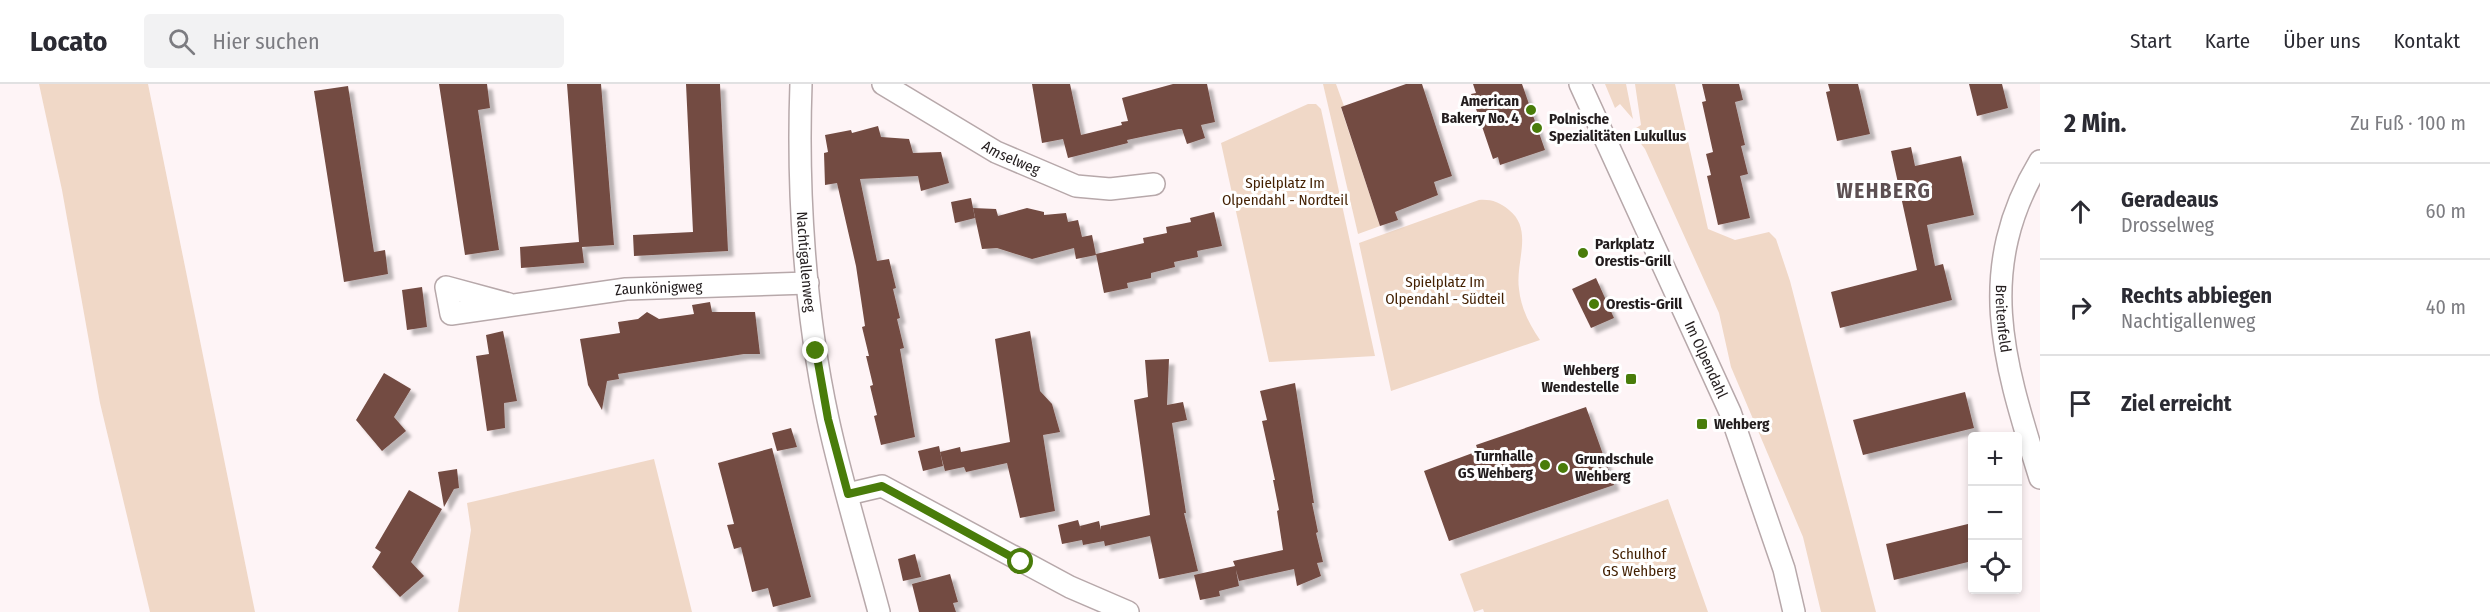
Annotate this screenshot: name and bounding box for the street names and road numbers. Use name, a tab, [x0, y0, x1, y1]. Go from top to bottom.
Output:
street label: Amselweg	[979, 137, 1043, 179]
street label: Nachtigallenweg	[793, 211, 819, 313]
street label: Zaunkönigweg	[613, 277, 703, 300]
street label: Breitenfeld	[1992, 284, 2015, 354]
street label: Im Olpendahl	[1681, 318, 1731, 401]

